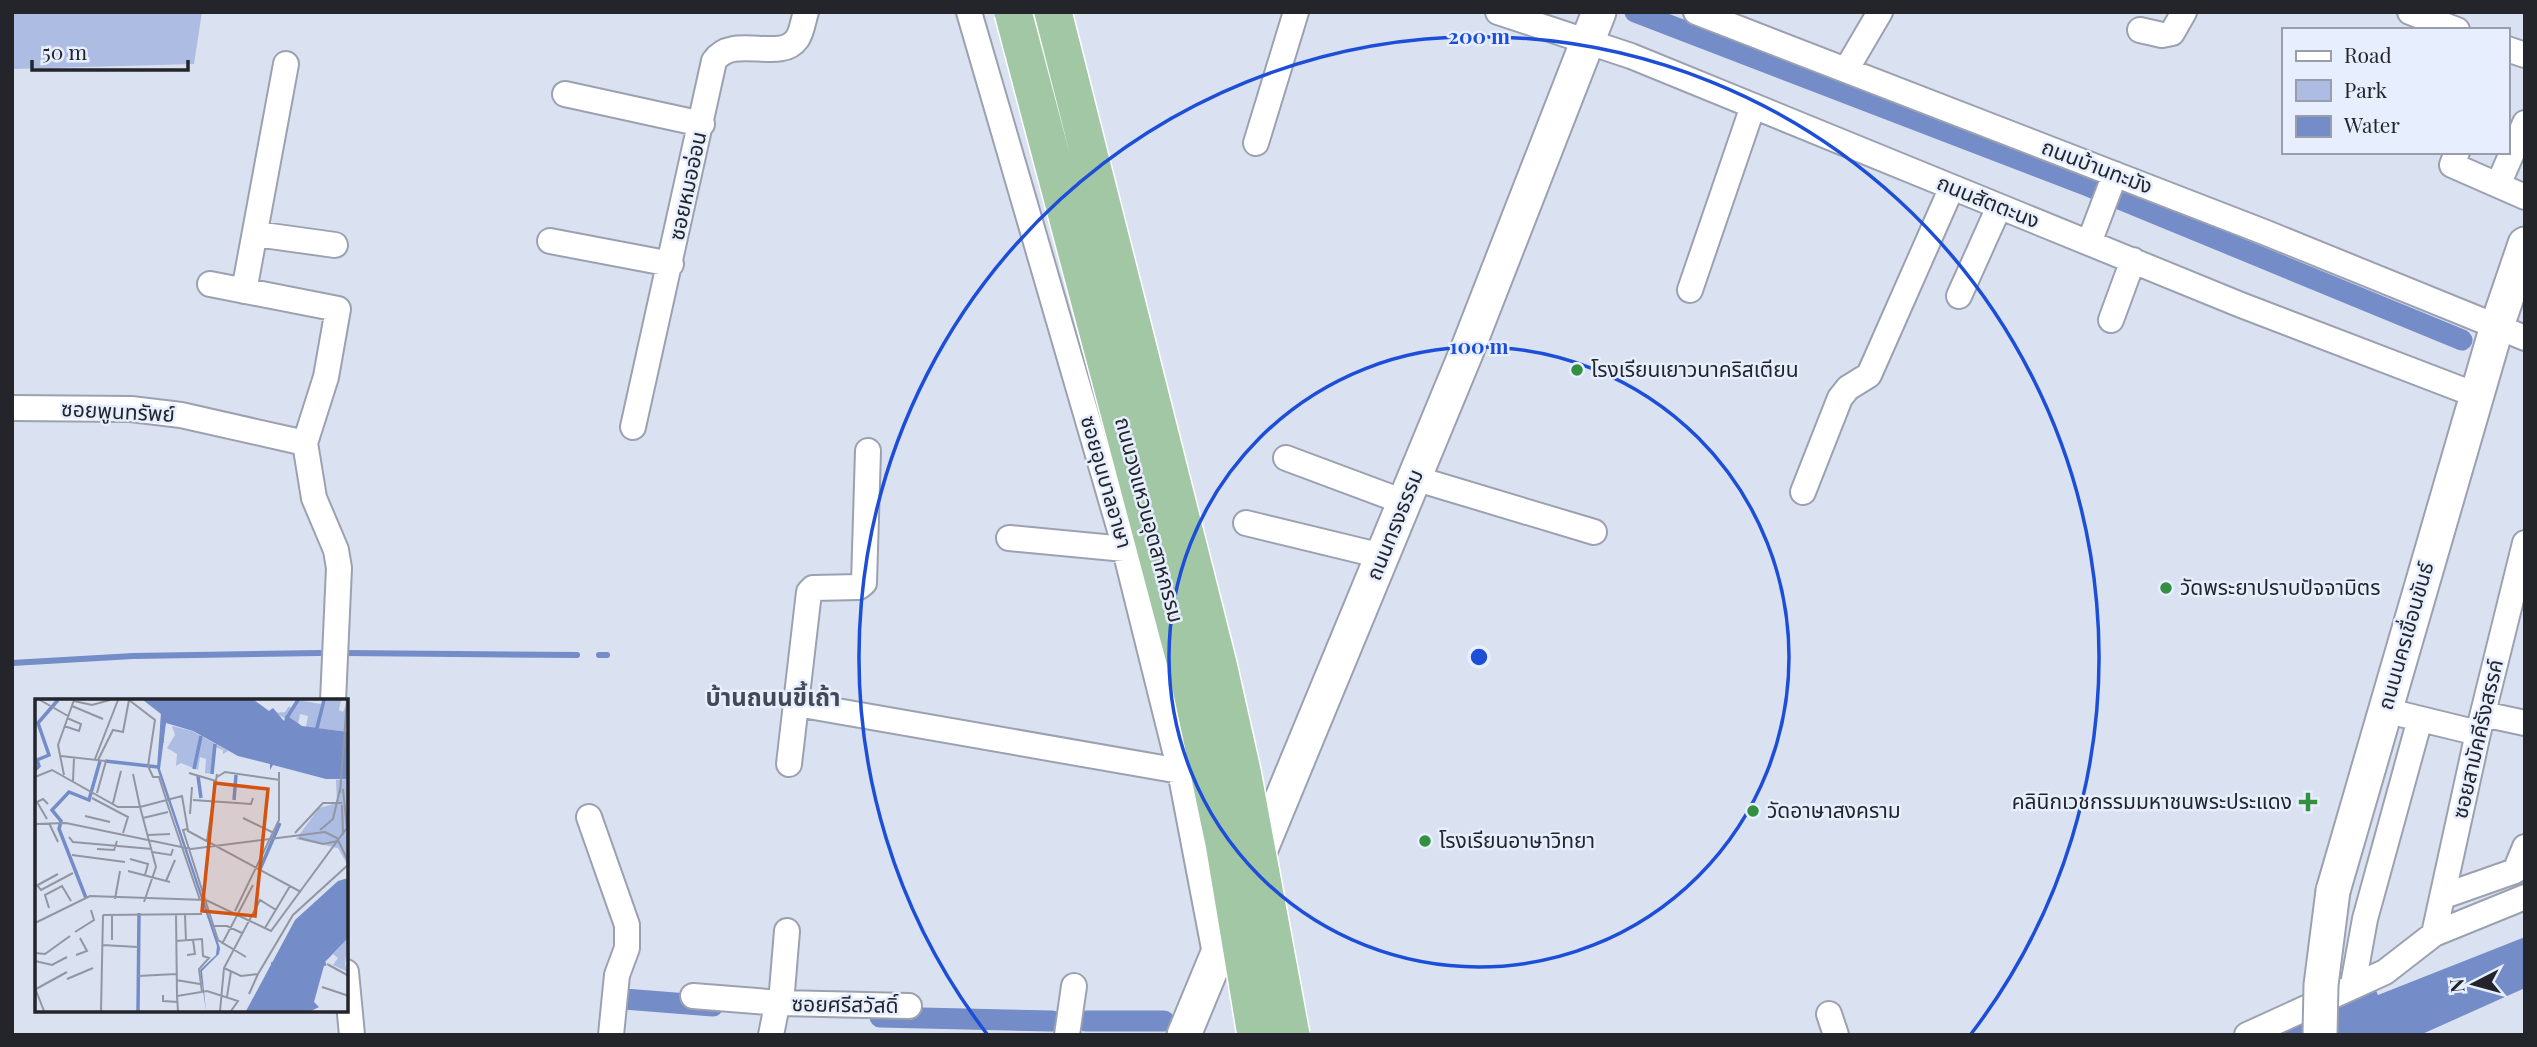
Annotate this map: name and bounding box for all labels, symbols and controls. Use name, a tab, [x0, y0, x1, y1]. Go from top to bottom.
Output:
text: 200 m	[1448, 21, 1510, 49]
scale bar	[32, 28, 187, 72]
legend	[2282, 28, 2509, 154]
text: 50 m	[42, 37, 88, 65]
text: Road	[2344, 40, 2392, 68]
text: Park	[2344, 75, 2388, 103]
text: Water	[2343, 110, 2400, 138]
street label: ซอยหมออ่อน	[661, 129, 711, 243]
street label: ถนนบ้านทะมัง	[2038, 131, 2157, 199]
street label: ถนนสัตตะนง	[1933, 167, 2044, 233]
text: 100 m	[1449, 331, 1509, 359]
place label: โรงเรียนเยาวนาคริสเตียน	[1591, 354, 1799, 382]
marker: โรงเรียนเยาวนาคริสเตียน	[1569, 362, 1585, 378]
street label: ซอยพูนทรัพย์	[61, 393, 176, 428]
street label: ซอยอุนบาลอาษา	[1075, 412, 1140, 551]
street label: ถนนวงแหวนอุตสาหกรรม	[1109, 414, 1192, 626]
street label: ถนนทรงธรรม	[1358, 465, 1428, 584]
street label: ถนนนครเขื่อนขันธ์	[2370, 558, 2439, 713]
place label: วัดพระยาปราบปัจจามิตร	[2180, 572, 2380, 600]
marker: วัดพระยาปราบปัจจามิตร	[2158, 580, 2174, 596]
centre of rings	[1467, 645, 1491, 669]
street label: ซอยสามัคคีรังสรรค์	[2444, 656, 2508, 821]
district label: บ้านถนนขี้เถ้า	[706, 680, 840, 712]
inset map	[35, 699, 348, 1012]
place label: คลินิกเวชกรรมมหาชนพระประแดง	[2012, 786, 2292, 814]
marker: คลินิกเวชกรรมมหาชนพระประแดง	[2298, 792, 2318, 812]
place label: วัดอาษาสงคราม	[1767, 795, 1901, 823]
marker: วัดอาษาสงคราม	[1745, 803, 1761, 819]
place label: โรงเรียนอาษาวิทยา	[1439, 825, 1595, 853]
marker: โรงเรียนอาษาวิทยา	[1417, 833, 1433, 849]
north arrow	[2439, 949, 2509, 1019]
text: N	[2442, 977, 2470, 994]
street label: ซอยศรีสวัสดิ์	[791, 988, 899, 1018]

